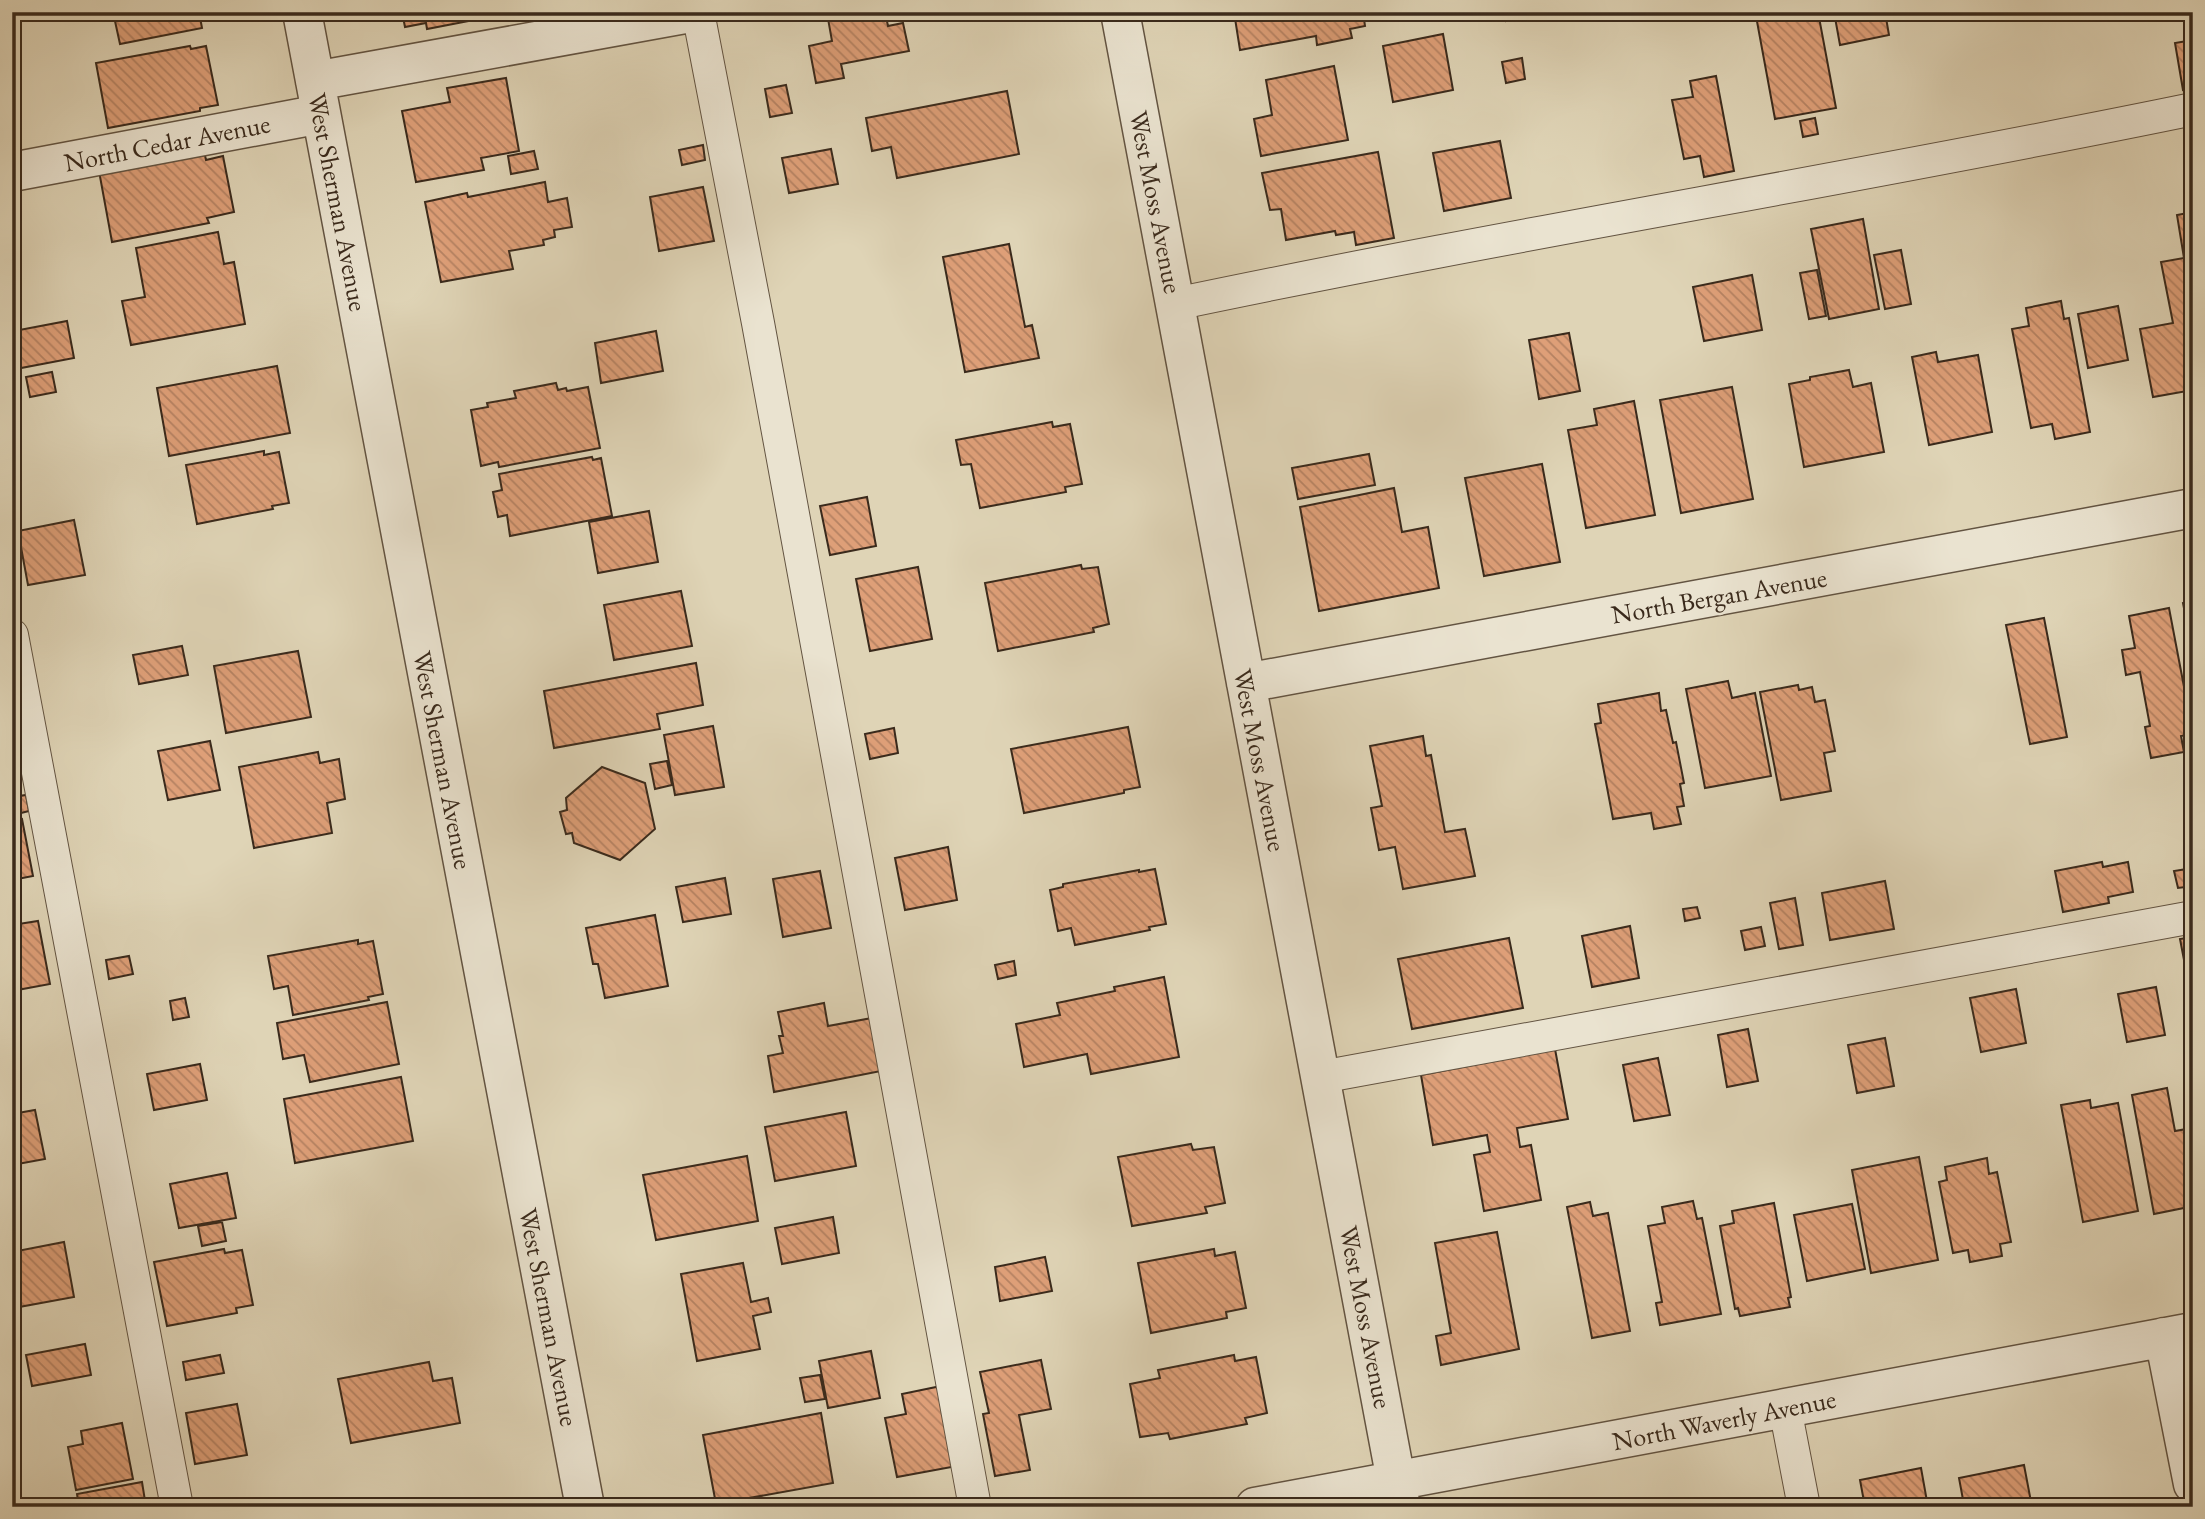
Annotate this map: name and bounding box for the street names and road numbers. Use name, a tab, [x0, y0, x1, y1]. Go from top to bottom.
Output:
street label: West Sherman Avenue	[300, 90, 376, 314]
street label: North Cedar Avenue	[61, 106, 273, 180]
street label: West Moss Avenue	[1122, 108, 1190, 296]
street label: North Bergan Avenue	[1609, 560, 1829, 632]
street label: West Sherman Avenue	[405, 648, 481, 872]
street label: West Moss Avenue	[1226, 666, 1294, 854]
street label: West Sherman Avenue	[511, 1205, 587, 1429]
street label: West Moss Avenue	[1332, 1223, 1400, 1411]
street label: North Waverly Avenue	[1609, 1382, 1839, 1458]

